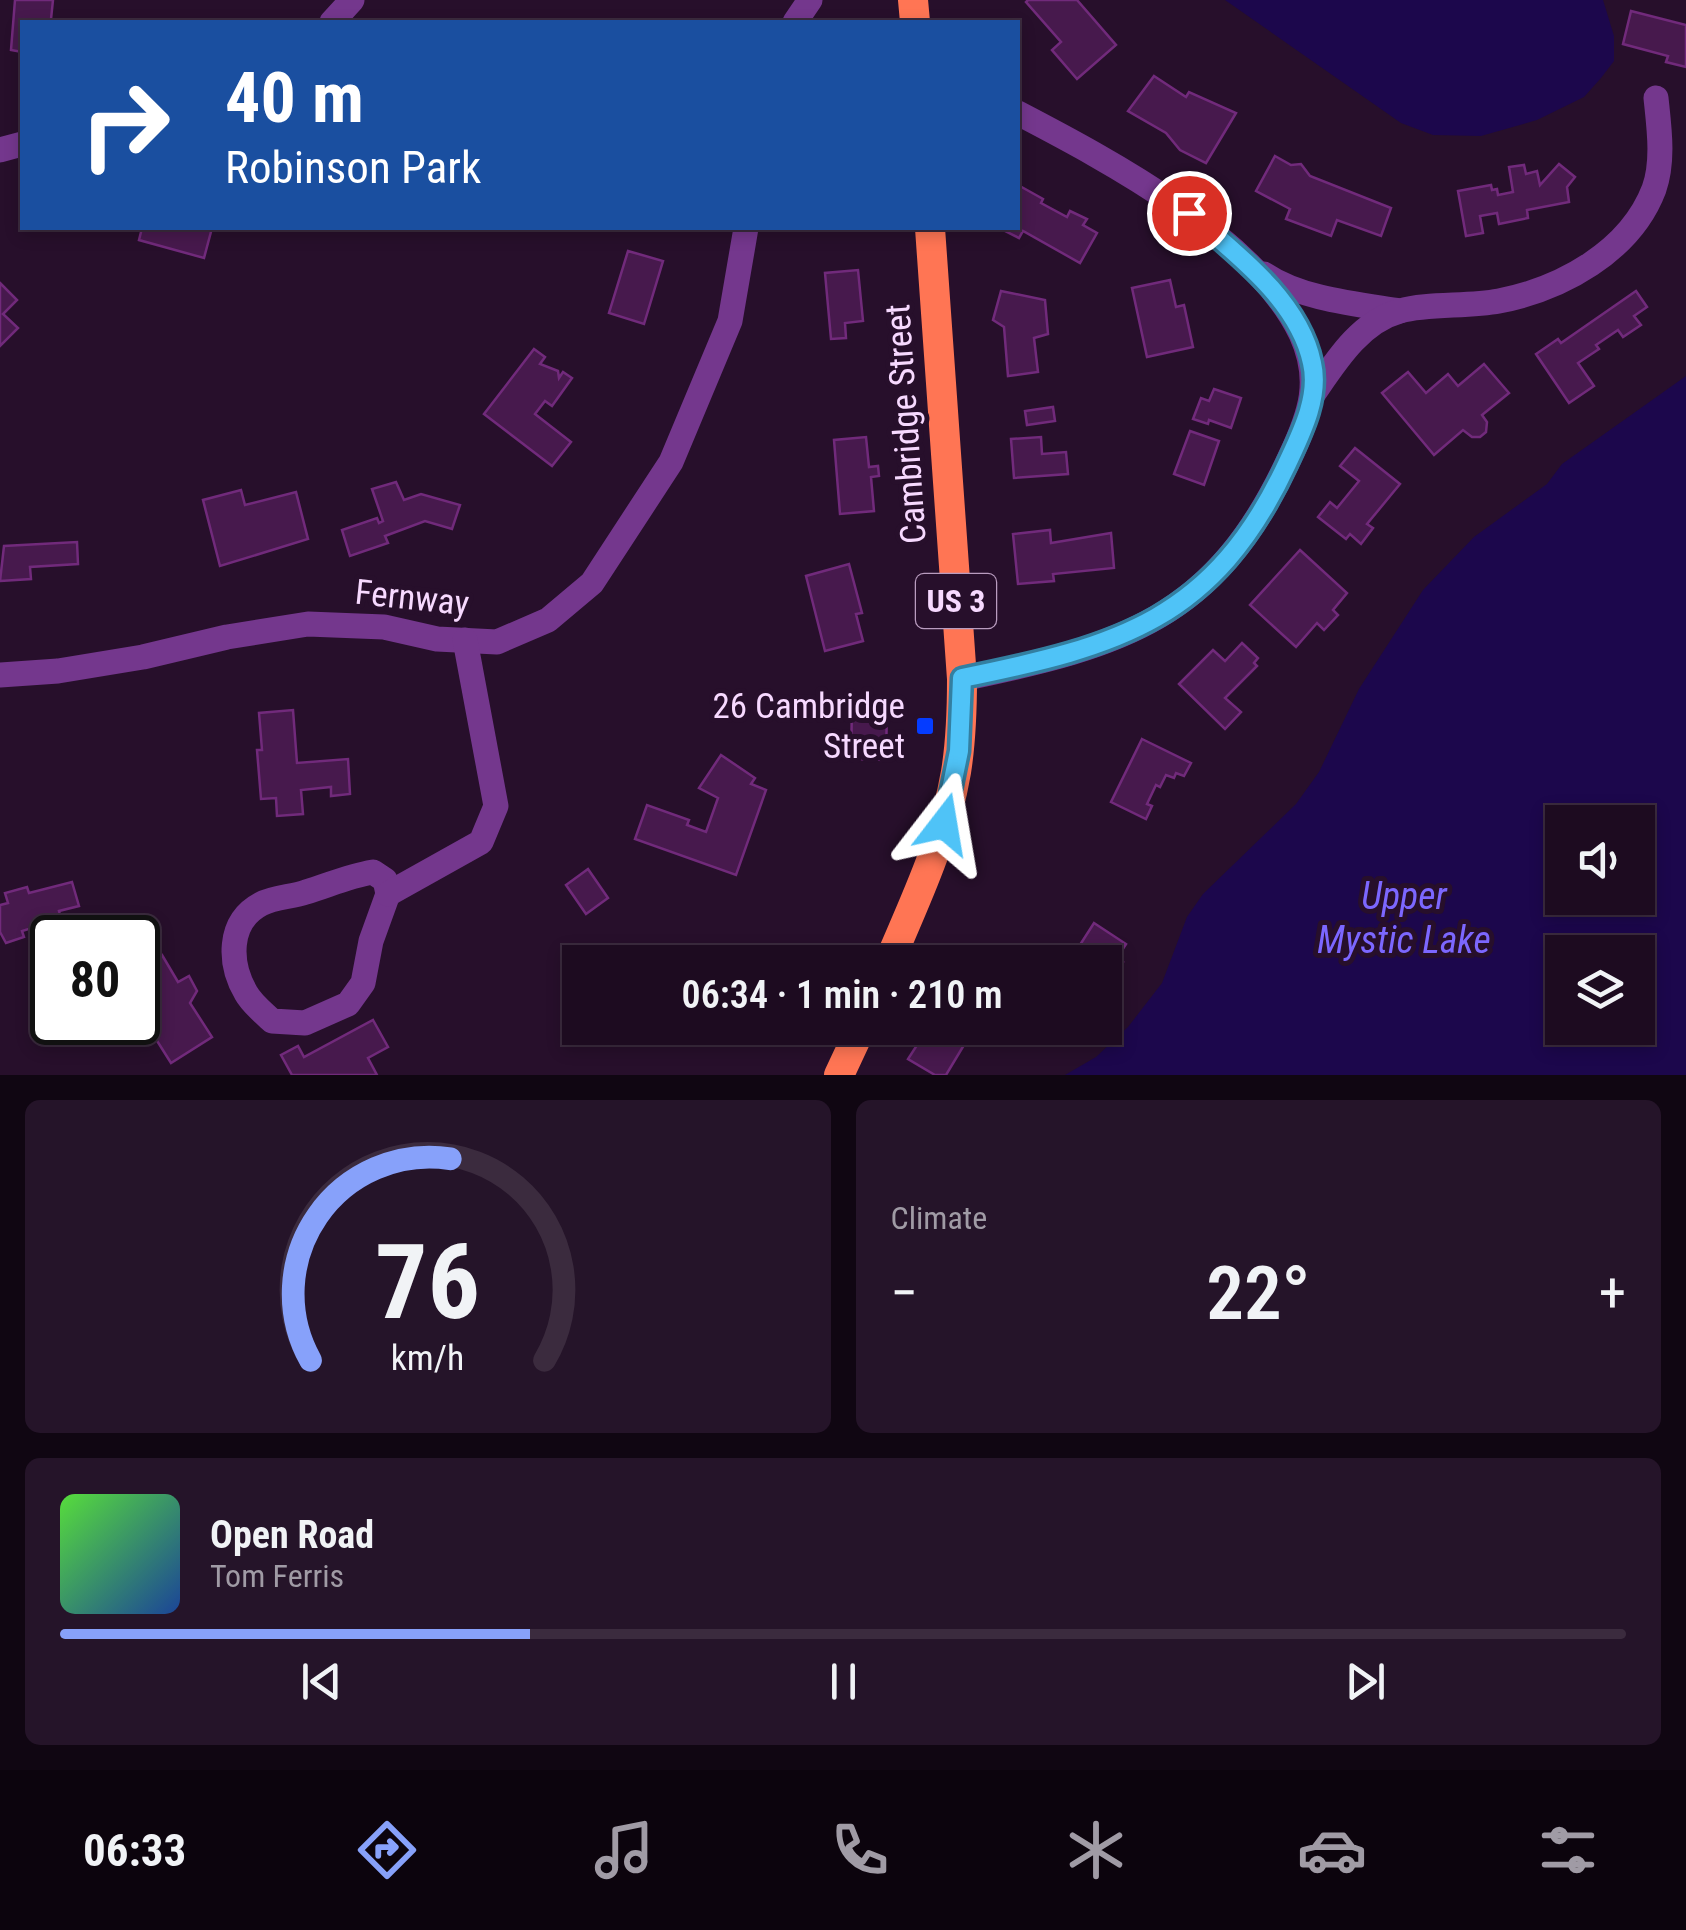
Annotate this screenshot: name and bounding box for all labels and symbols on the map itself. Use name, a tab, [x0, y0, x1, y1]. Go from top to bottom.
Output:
pin	[1147, 171, 1232, 256]
street label: Cambridge Street	[877, 303, 935, 545]
street label: Fernway	[353, 572, 471, 624]
road number: US 3	[916, 574, 996, 628]
place label: 26 Cambridge Street	[712, 686, 905, 767]
marker: 26 Cambridge Street	[914, 715, 936, 737]
position arrow	[892, 772, 996, 876]
water label: Upper Mystic Lake	[1317, 874, 1491, 962]
speed limit sign: 80	[30, 915, 160, 1045]

